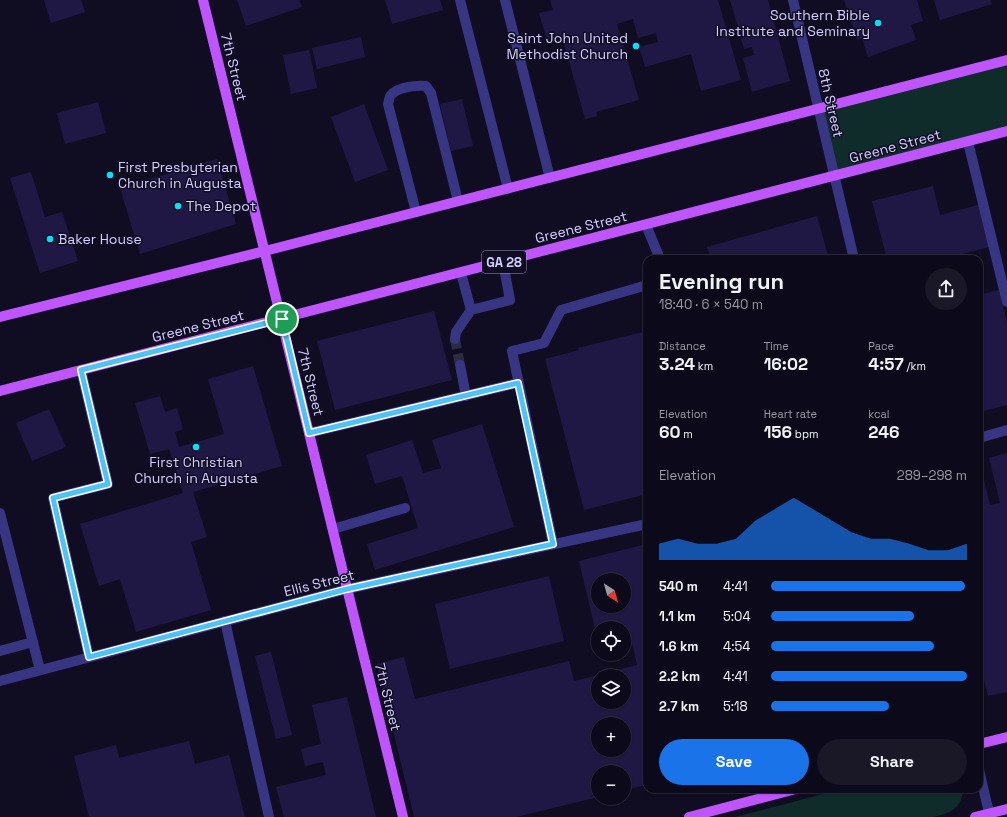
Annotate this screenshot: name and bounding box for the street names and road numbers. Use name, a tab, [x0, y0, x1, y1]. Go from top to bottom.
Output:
street label: 7th Street	[217, 31, 251, 103]
street label: 8th Street	[814, 67, 848, 139]
street label: Greene Street	[847, 125, 943, 167]
street label: Greene Street	[533, 207, 629, 247]
road number: GA 28	[482, 251, 526, 273]
street label: Greene Street	[150, 306, 246, 346]
street label: 7th Street	[294, 346, 328, 418]
street label: Ellis Street	[282, 566, 356, 600]
street label: 7th Street	[371, 661, 405, 733]

